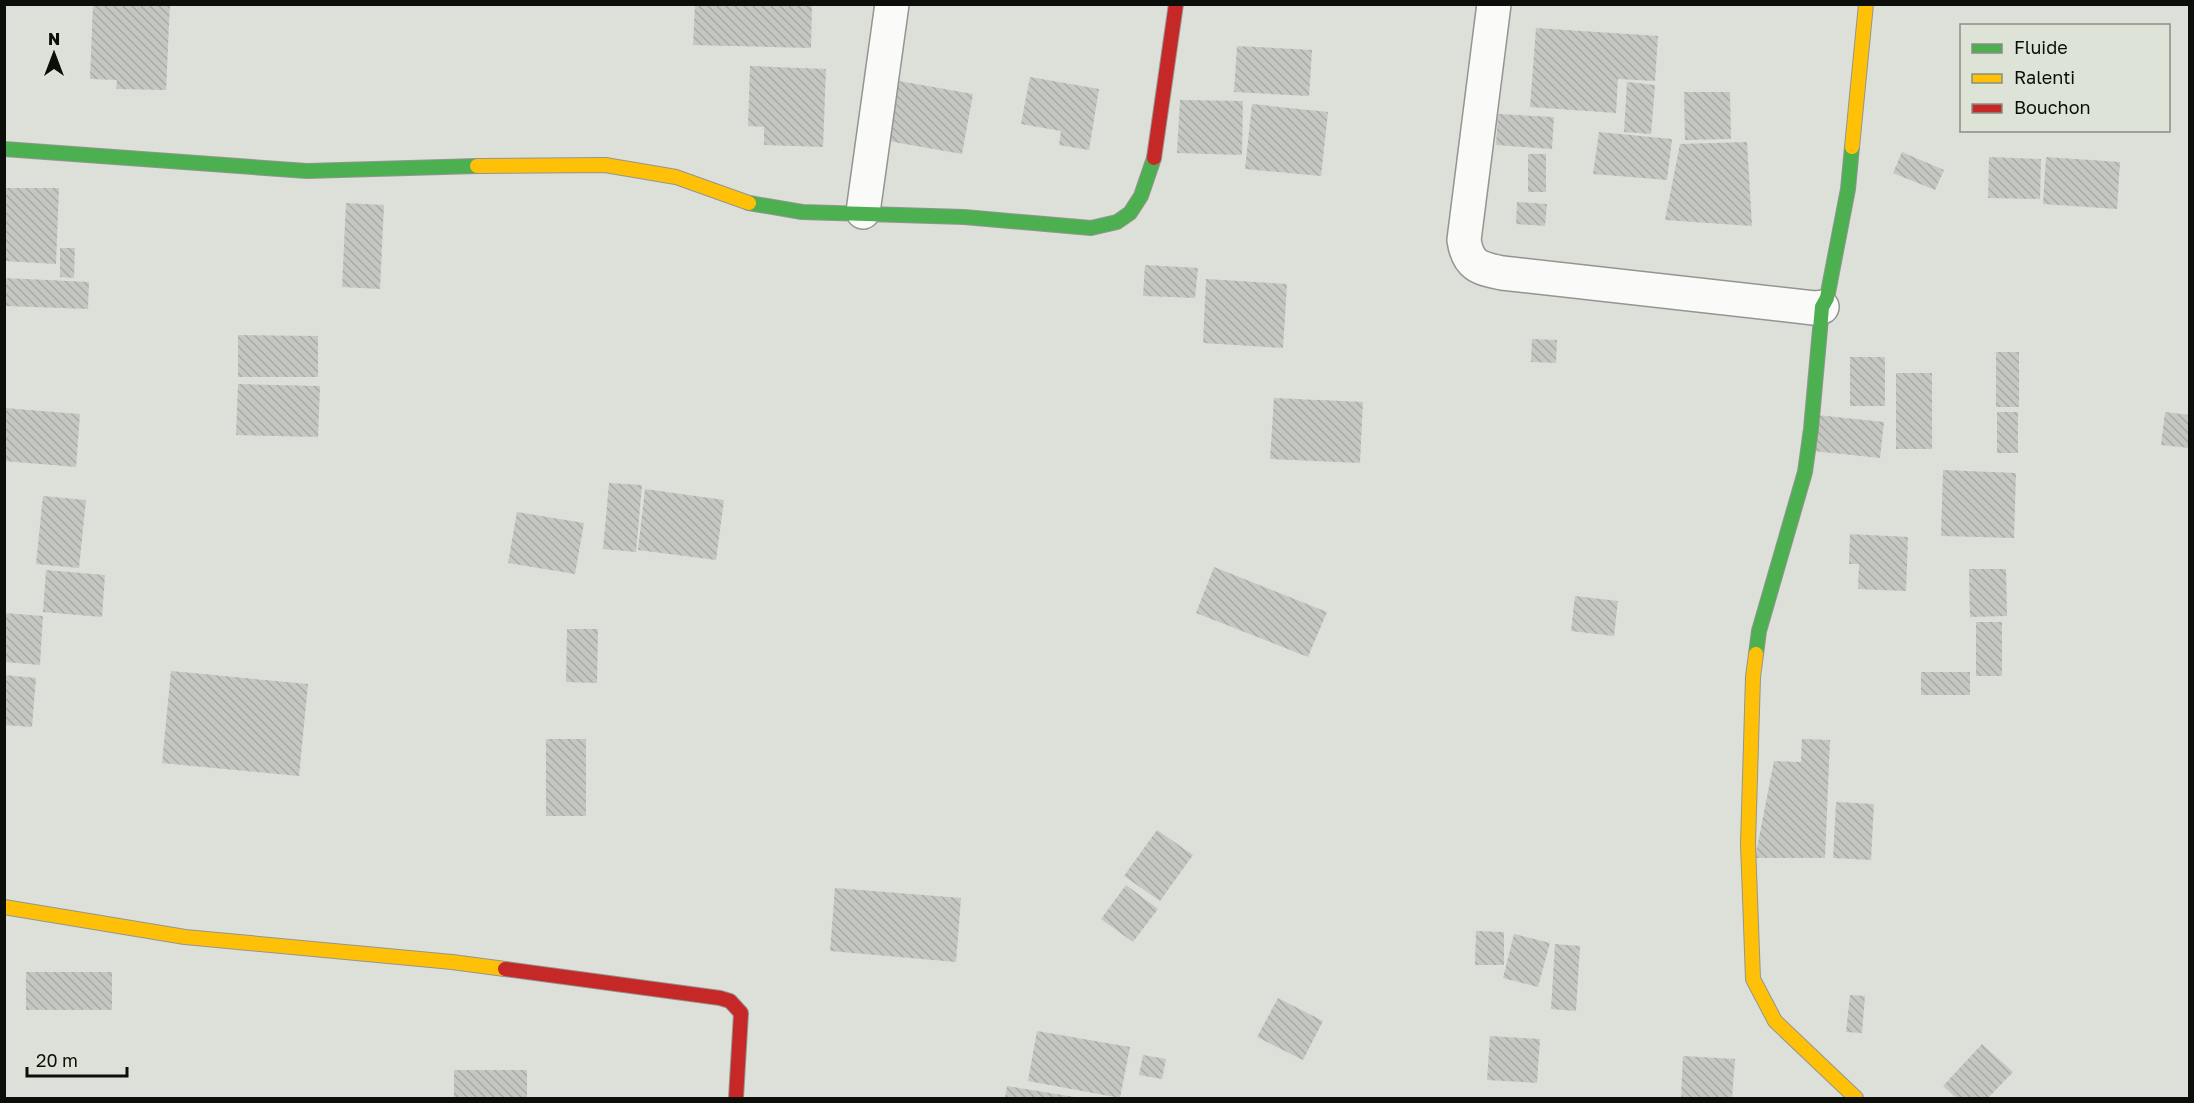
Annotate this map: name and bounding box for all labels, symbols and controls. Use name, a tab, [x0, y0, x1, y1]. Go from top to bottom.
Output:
north arrow	[24, 24, 84, 84]
legend	[1960, 24, 2170, 132]
text: N	[48, 29, 60, 49]
text: Fluide	[2014, 36, 2068, 58]
text: Ralenti	[2014, 66, 2075, 88]
text: Bouchon	[2014, 96, 2091, 118]
scale bar	[27, 1040, 128, 1078]
text: 20 m	[36, 1049, 78, 1071]

